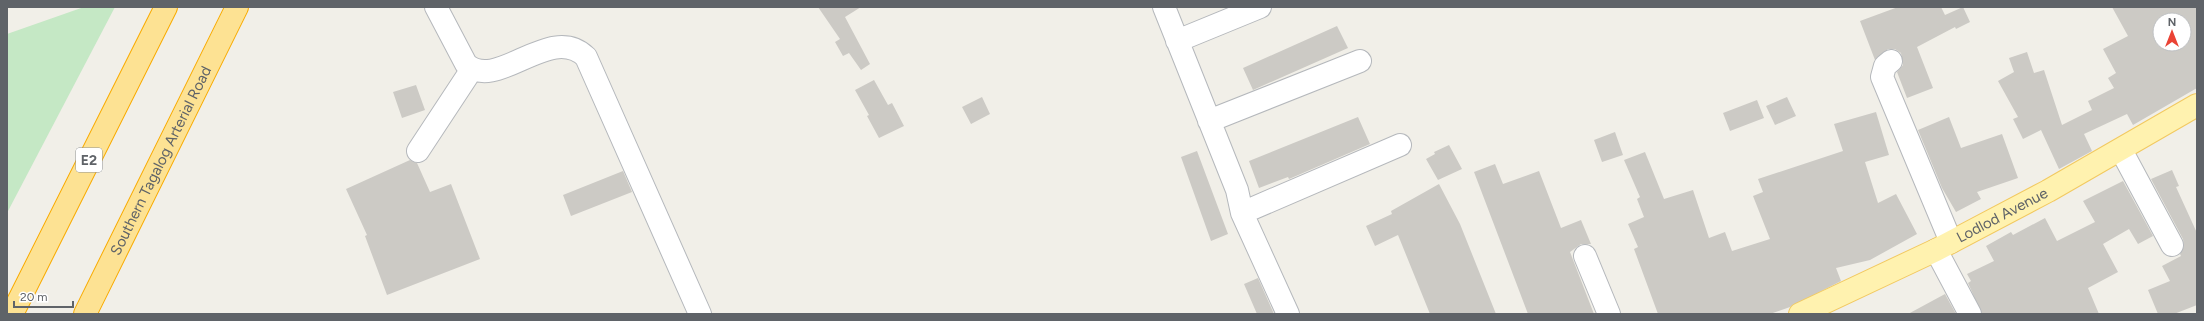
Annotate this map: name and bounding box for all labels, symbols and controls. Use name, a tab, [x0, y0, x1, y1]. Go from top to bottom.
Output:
north arrow	[2152, 12, 2192, 52]
text: N	[2168, 16, 2176, 29]
street label: Southern Tagalog Arterial Road	[107, 63, 215, 258]
road number: E2	[76, 148, 102, 172]
street label: Lodlod Avenue	[1953, 184, 2051, 247]
scale bar	[14, 283, 73, 309]
text: 20 m	[20, 290, 48, 304]

